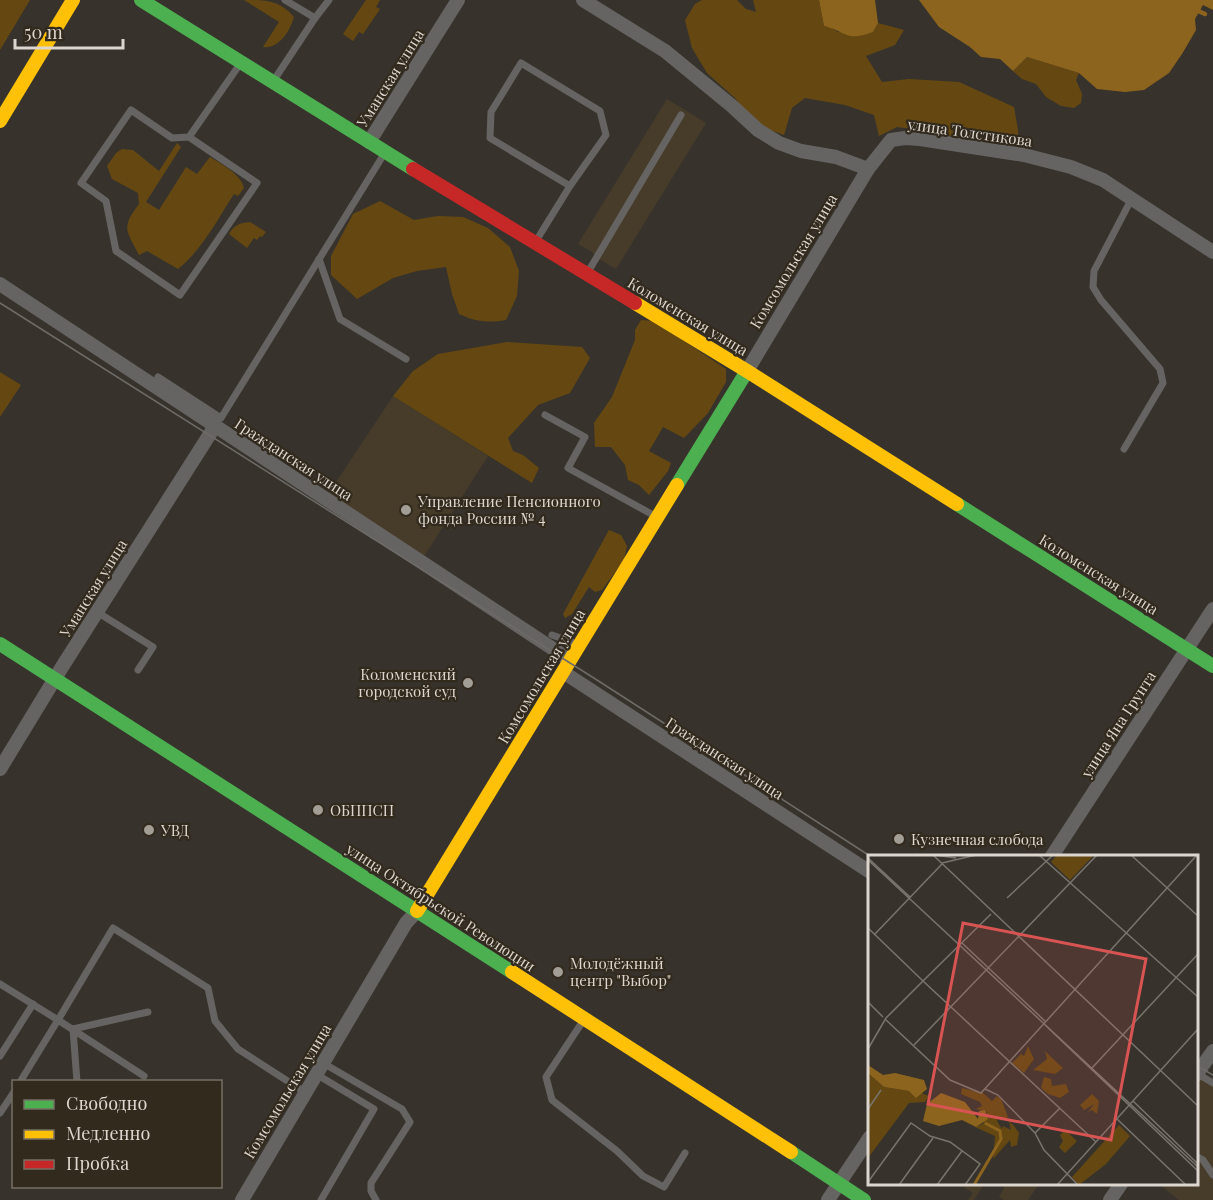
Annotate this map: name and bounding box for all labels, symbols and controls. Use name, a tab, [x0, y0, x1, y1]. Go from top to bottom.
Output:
scale bar	[15, 12, 123, 50]
text: 50 m	[24, 20, 63, 44]
street label: Уманская улица	[351, 25, 428, 132]
street label: улица Толстикова	[905, 113, 1034, 151]
street label: Комсомольская улица	[745, 189, 842, 332]
street label: Коломенская улица	[624, 272, 752, 360]
street label: Гражданская улица	[231, 413, 357, 505]
place label: Управление Пенсионного фонда России № 4	[417, 491, 601, 528]
marker: Управление Пенсионного фонда России № 4	[399, 503, 413, 517]
street label: Коломенская улица	[1036, 529, 1163, 619]
street label: Уманская улица	[54, 535, 131, 642]
street label: Комсомольская улица	[493, 604, 590, 747]
place label: Коломенский городской суд	[358, 664, 456, 701]
street label: улица Яна Грунта	[1075, 666, 1160, 782]
marker: Коломенский городской суд	[461, 676, 475, 690]
street label: Гражданская улица	[662, 712, 788, 804]
place label: ОБППСП	[330, 800, 394, 820]
marker: ОБППСП	[311, 803, 325, 817]
place label: УВД	[160, 820, 189, 840]
marker: УВД	[142, 823, 156, 837]
place label: Кузнечная слобода	[911, 829, 1044, 849]
marker: Кузнечная слобода	[892, 832, 906, 846]
street label: улица Октябрьской Революции	[342, 838, 539, 976]
inset map	[868, 855, 1198, 1185]
place label: Молодёжный центр "Выбор"	[570, 953, 671, 990]
marker: Молодёжный центр "Выбор"	[551, 965, 565, 979]
street label: Комсомольская улица	[239, 1019, 336, 1162]
legend	[12, 1080, 222, 1188]
text: Свободно	[66, 1091, 147, 1115]
text: Медленно	[66, 1121, 151, 1145]
text: Пробка	[66, 1151, 129, 1175]

